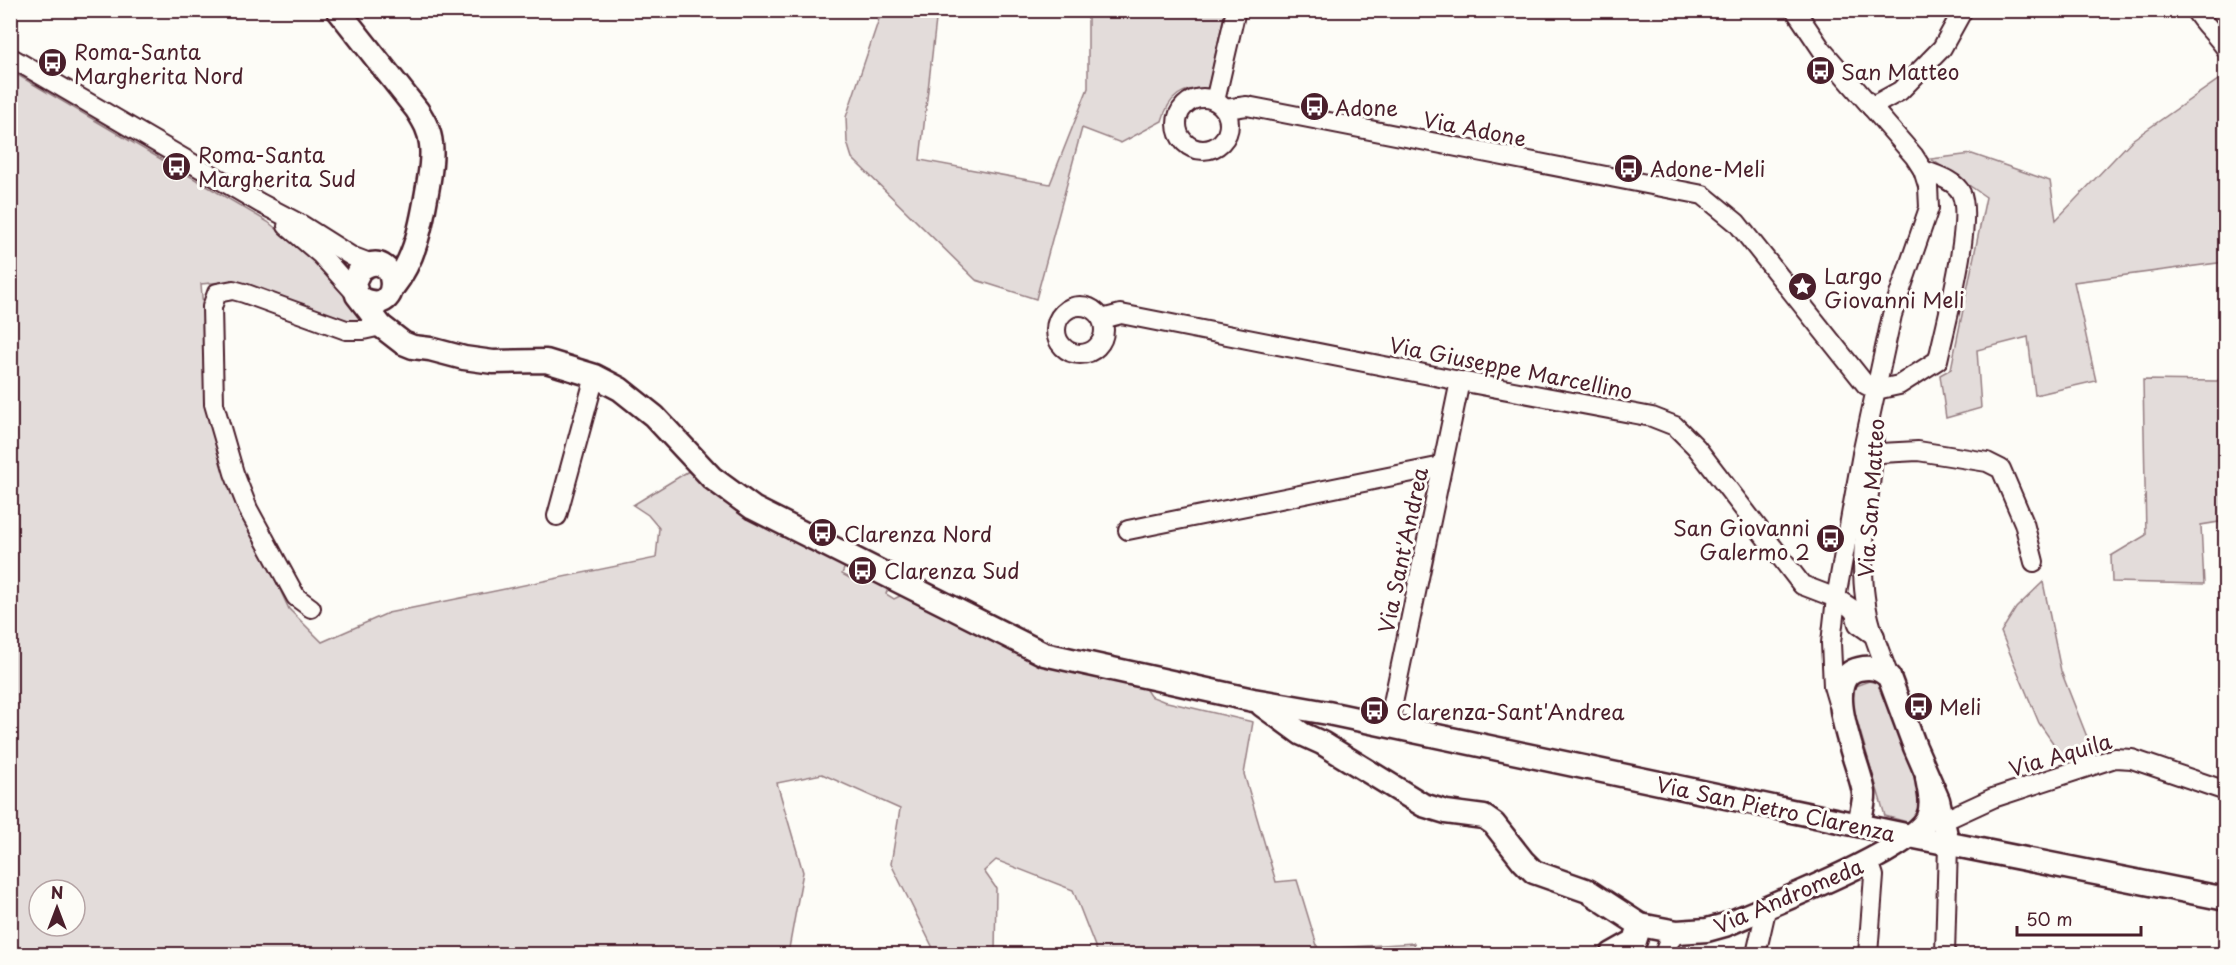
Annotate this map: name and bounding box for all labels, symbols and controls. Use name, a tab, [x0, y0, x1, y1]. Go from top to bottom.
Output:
place label: Roma-Santa Margherita Nord	[74, 35, 244, 91]
bus stop icon: Roma-Santa Margherita Nord	[37, 47, 69, 79]
bus stop icon: San Matteo	[1804, 55, 1836, 87]
place label: San Matteo	[1841, 55, 1959, 87]
bus stop icon: Adone	[1298, 91, 1330, 123]
place label: Adone	[1335, 91, 1398, 123]
street label: Via Adone	[1420, 102, 1530, 154]
place label: Roma-Santa Margherita Sud	[198, 138, 356, 194]
bus stop icon: Roma-Santa Margherita Sud	[161, 150, 193, 182]
bus stop icon: Adone-Meli	[1613, 152, 1645, 184]
place label: Adone-Meli	[1650, 152, 1765, 184]
place label: Largo Giovanni Meli	[1824, 259, 1965, 315]
place icon: Largo Giovanni Meli	[1787, 271, 1819, 303]
street label: Via Giuseppe Marcellino	[1387, 328, 1635, 406]
street label: Via San Matteo	[1848, 417, 1892, 579]
street label: Via Sant'Andrea	[1369, 463, 1435, 636]
place label: San Giovanni Galermo 2	[1673, 511, 1810, 567]
bus stop icon: Clarenza Nord	[807, 517, 839, 549]
place label: Clarenza Nord	[844, 517, 992, 549]
bus stop icon: San Giovanni Galermo 2	[1815, 523, 1847, 555]
bus stop icon: Clarenza Sud	[847, 554, 879, 586]
place label: Clarenza Sud	[884, 554, 1020, 586]
bus stop icon: Meli	[1902, 690, 1934, 722]
place label: Meli	[1939, 690, 1981, 722]
bus stop icon: Clarenza-Sant'Andrea	[1359, 695, 1391, 727]
place label: Clarenza-Sant'Andrea	[1396, 695, 1625, 727]
street label: Via Aquila	[2005, 724, 2116, 784]
street label: Via San Pietro Clarenza	[1654, 767, 1898, 849]
street label: Via Andromeda	[1708, 849, 1868, 941]
north arrow	[27, 878, 87, 938]
text: N	[51, 880, 63, 904]
scale bar	[2017, 899, 2142, 937]
text: 50 m	[2026, 905, 2073, 932]

